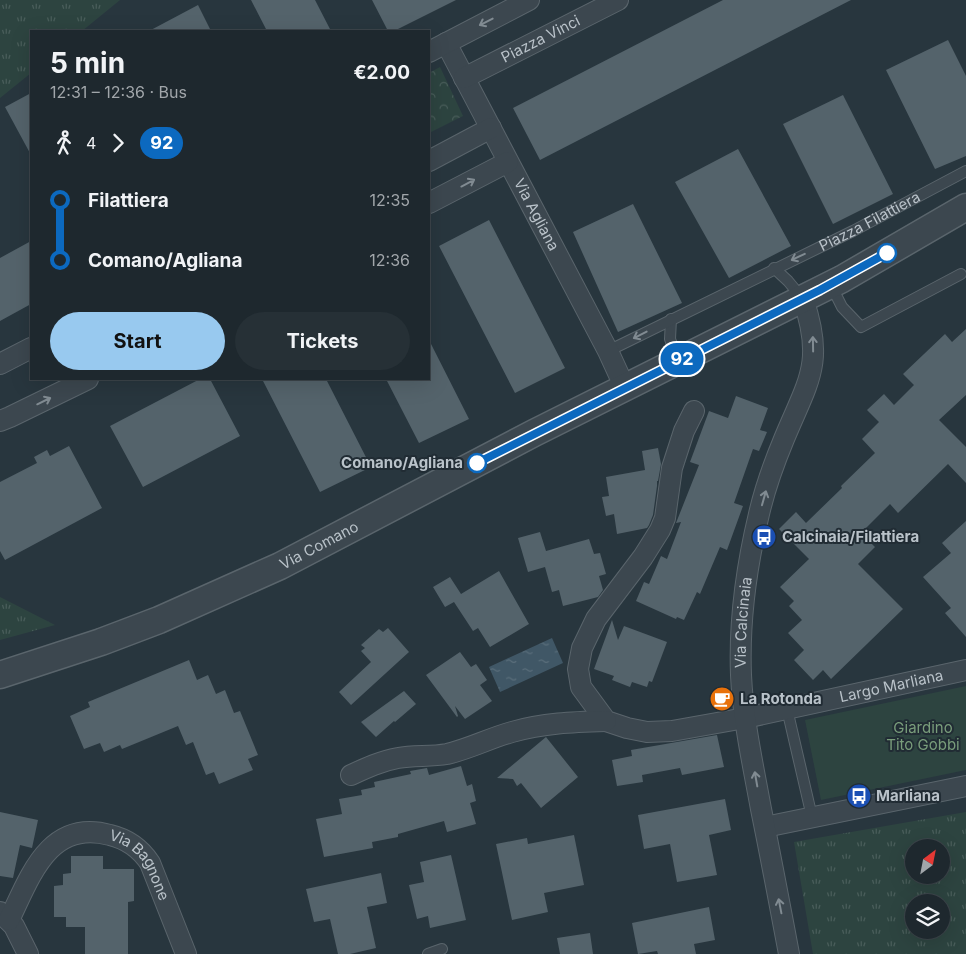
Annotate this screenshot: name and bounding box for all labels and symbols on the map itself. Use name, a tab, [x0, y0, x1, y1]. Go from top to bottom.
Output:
street label: Piazza Vinci	[498, 11, 583, 67]
one-way arrow	[479, 18, 493, 28]
street label: Via Agliana	[510, 175, 564, 254]
one-way arrow	[461, 178, 476, 188]
street label: Piazza Filattiera	[816, 187, 923, 255]
unlabelled marker	[877, 243, 897, 263]
one-way arrow	[791, 253, 806, 262]
one-way arrow	[632, 330, 647, 340]
one-way arrow	[808, 337, 818, 353]
line badge: 92	[660, 343, 704, 375]
one-way arrow	[36, 395, 51, 405]
place label: Comano/Agliana	[341, 453, 463, 472]
marker: Comano/Agliana	[467, 453, 487, 473]
one-way arrow	[759, 490, 769, 506]
street label: Via Comano	[276, 517, 361, 573]
bus stop icon: Calcinaia/Filattiera	[751, 524, 777, 550]
place label: Calcinaia/Filattiera	[782, 527, 919, 546]
street label: Via Calcinaia	[731, 575, 756, 668]
street label: Largo Marliana	[838, 665, 945, 706]
cafe icon: La Rotonda	[709, 686, 735, 712]
place label: La Rotonda	[740, 689, 822, 708]
park label: Giardino Tito Gobbi	[886, 718, 960, 754]
one-way arrow	[750, 772, 760, 788]
bus stop icon: Marliana	[846, 783, 872, 809]
place label: Marliana	[876, 786, 940, 805]
street label: Via Bagnone	[107, 825, 174, 903]
north arrow	[905, 839, 950, 884]
one-way arrow	[774, 899, 784, 915]

